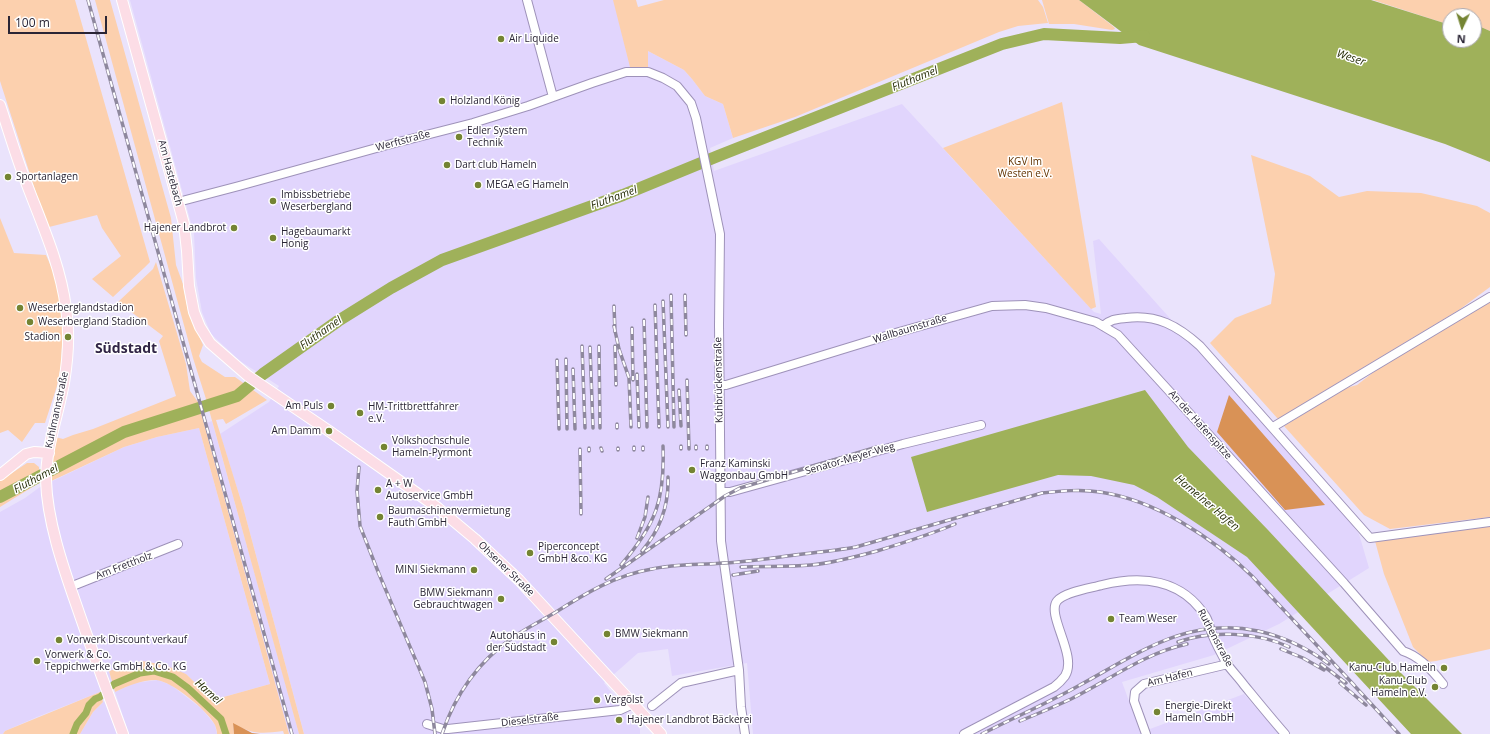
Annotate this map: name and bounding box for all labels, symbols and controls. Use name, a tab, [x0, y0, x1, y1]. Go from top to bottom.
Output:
scale bar	[10, 8, 109, 34]
north arrow	[1442, 8, 1482, 48]
text: 100 m	[15, 14, 50, 31]
text: N	[1456, 32, 1466, 47]
place label: Air Liquide	[509, 33, 559, 45]
marker: Air Liquide	[496, 34, 506, 44]
water label: Weser	[1335, 47, 1367, 69]
water label: Fluthamel	[890, 64, 940, 94]
place label: Holzland König	[450, 95, 520, 107]
marker: Holzland König	[437, 96, 447, 106]
place label: Edler System Technik	[467, 125, 527, 148]
street label: Werftstraße	[375, 128, 431, 154]
marker: Edler System Technik	[454, 132, 464, 142]
street label: Am Hastebach	[155, 139, 185, 207]
park label: KGV Im Westen e.V.	[998, 156, 1052, 180]
place label: Dart club Hameln	[455, 159, 537, 171]
marker: Dart club Hameln	[442, 160, 452, 170]
place label: Sportanlagen	[16, 171, 78, 183]
marker: Sportanlagen	[3, 172, 13, 182]
place label: MEGA eG Hameln	[486, 179, 569, 191]
marker: MEGA eG Hameln	[473, 180, 483, 190]
water label: Fluthamel	[589, 184, 639, 212]
place label: Imbissbetriebe Weserbergland	[281, 189, 352, 212]
marker: Imbissbetriebe Weserbergland	[268, 196, 278, 206]
place label: Hajener Landbrot	[144, 222, 226, 234]
marker: Hajener Landbrot	[229, 223, 239, 233]
place label: Hagebaumarkt Honig	[281, 226, 351, 250]
marker: Hagebaumarkt Honig	[268, 233, 278, 243]
place label: Weserberglandstadion	[28, 302, 134, 314]
marker: Weserberglandstadion	[15, 303, 25, 313]
street label: Wallbaumstraße	[872, 312, 948, 346]
water label: Fluthamel	[297, 314, 345, 352]
place label: Weserbergland Stadion	[38, 316, 147, 328]
marker: Weserbergland Stadion	[25, 317, 35, 327]
place label: Stadion	[25, 331, 60, 343]
marker: Stadion	[63, 332, 73, 342]
street label: Kuhbrückenstraße	[712, 337, 726, 423]
district label: Südstadt	[95, 341, 157, 357]
street label: Kuhlmannstraße	[43, 371, 71, 449]
street label: An der Hafenspitze	[1166, 388, 1234, 462]
place label: Am Puls	[285, 400, 323, 412]
marker: Am Puls	[326, 401, 336, 411]
place label: HM-Trittbrettfahrer e.V.	[368, 401, 459, 424]
marker: HM-Trittbrettfahrer e.V.	[355, 408, 365, 418]
place label: Am Damm	[271, 425, 321, 437]
marker: Am Damm	[324, 426, 334, 436]
place label: Volkshochschule Hameln-Pyrmont	[392, 435, 472, 458]
street label: Senator-Meyer-Weg	[804, 440, 896, 478]
marker: Volkshochschule Hameln-Pyrmont	[379, 442, 389, 452]
place label: Franz Kaminski Waggonbau GmbH	[700, 458, 788, 482]
water label: Fluthamel	[12, 462, 60, 496]
marker: Franz Kaminski Waggonbau GmbH	[687, 465, 697, 475]
water label: Hamelner Hafen	[1172, 472, 1242, 534]
place label: A + W Autoservice GmbH	[386, 478, 473, 502]
marker: A + W Autoservice GmbH	[373, 485, 383, 495]
place label: Baumaschinenvermietung Fauth GmbH	[388, 505, 510, 528]
marker: Baumaschinenvermietung Fauth GmbH	[375, 512, 385, 522]
street label: Ohsener Straße	[475, 539, 537, 599]
place label: Piperconcept GmbH &co. KG	[538, 541, 607, 564]
marker: Piperconcept GmbH &co. KG	[525, 548, 535, 558]
street label: Am Frettholz	[94, 550, 154, 582]
place label: MINI Siekmann	[395, 564, 466, 576]
marker: MINI Siekmann	[469, 565, 479, 575]
place label: BMW Siekmann Gebrauchtwagen	[413, 587, 493, 610]
marker: BMW Siekmann Gebrauchtwagen	[496, 594, 506, 604]
street label: Ruthenstraße	[1195, 607, 1235, 669]
place label: Team Weser	[1119, 613, 1177, 625]
marker: Team Weser	[1106, 614, 1116, 624]
place label: BMW Siekmann	[615, 628, 688, 640]
marker: BMW Siekmann	[602, 629, 612, 639]
place label: Autohaus in der Südstadt	[486, 630, 546, 654]
place label: Vorwerk Discount verkauf	[67, 634, 187, 646]
marker: Vorwerk Discount verkauf	[54, 635, 64, 645]
marker: Autohaus in der Südstadt	[549, 637, 559, 647]
place label: Vorwerk & Co. Teppichwerke GmbH & Co. KG	[45, 649, 186, 672]
marker: Vorwerk & Co. Teppichwerke GmbH & Co. KG	[32, 656, 42, 666]
place label: Kanu-Club Hameln	[1349, 662, 1436, 674]
marker: Kanu-Club Hameln	[1439, 663, 1449, 673]
street label: Am Hafen	[1146, 667, 1194, 689]
place label: Kanu-Club Hameln e.V.	[1371, 675, 1427, 698]
water label: Hamel	[192, 677, 224, 707]
marker: Kanu-Club Hameln e.V.	[1430, 682, 1440, 692]
place label: Vergölst	[605, 694, 643, 706]
marker: Vergölst	[592, 695, 602, 705]
place label: Energie-Direkt Hameln GmbH	[1165, 700, 1234, 724]
marker: Energie-Direkt Hameln GmbH	[1152, 707, 1162, 717]
street label: Dieselstraße	[500, 711, 560, 729]
place label: Hajener Landbrot Bäckerei	[627, 714, 752, 726]
marker: Hajener Landbrot Bäckerei	[614, 715, 624, 725]

